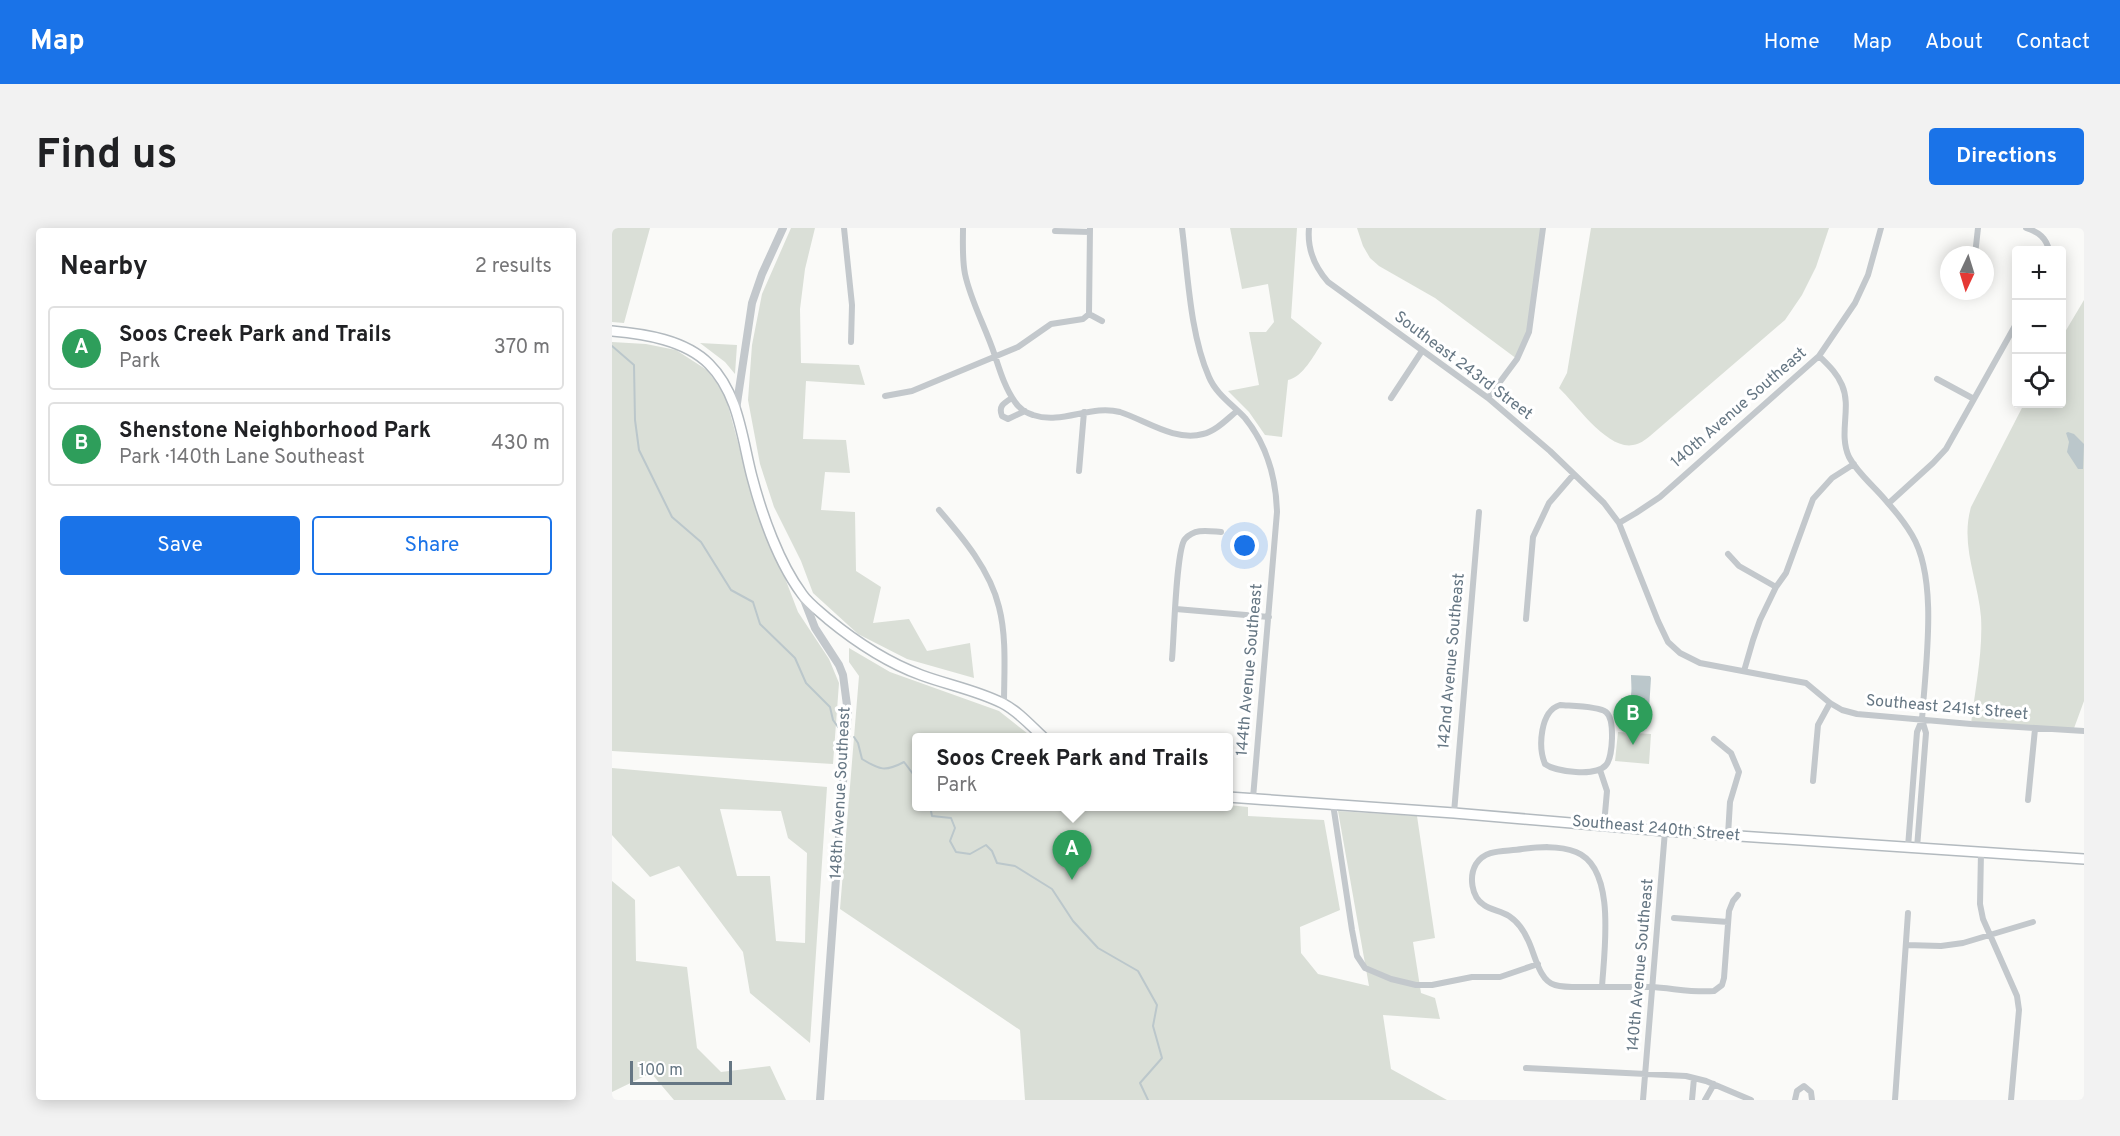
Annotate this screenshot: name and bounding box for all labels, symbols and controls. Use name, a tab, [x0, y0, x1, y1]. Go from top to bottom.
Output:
text: Map	[30, 24, 85, 60]
text: Home	[1764, 29, 1820, 56]
text: Map	[1853, 29, 1892, 56]
text: About	[1925, 29, 1983, 56]
text: Contact	[2016, 29, 2090, 56]
button: Directions	[1929, 128, 2084, 185]
text: Find us	[36, 130, 177, 183]
north arrow	[1940, 246, 1994, 300]
map controls	[2012, 246, 2066, 408]
button: +	[2012, 246, 2066, 300]
text: Nearby	[60, 251, 148, 284]
text: 2 results	[475, 254, 552, 280]
button: −	[2012, 300, 2066, 354]
street label: Southeast 243rd Street	[1390, 307, 1536, 425]
text: Soos Creek Park and Trails	[119, 322, 392, 349]
text: A	[74, 335, 89, 361]
text: 370 m	[494, 335, 550, 361]
street label: 140th Avenue Southeast	[1667, 344, 1811, 472]
text: Park	[119, 349, 160, 375]
button: locate	[2012, 354, 2066, 408]
text: Shenstone Neighborhood Park	[119, 418, 431, 445]
text: B	[75, 431, 88, 457]
text: 430 m	[491, 431, 550, 457]
text: Park · 140th Lane Southeast	[119, 445, 365, 471]
button: Save	[60, 516, 300, 575]
button: Share	[312, 516, 552, 575]
your location	[1230, 531, 1259, 560]
street label: 142nd Avenue Southeast	[1434, 572, 1470, 750]
street label: 144th Avenue Southeast	[1232, 583, 1268, 757]
street label: Southeast 241st Street	[1865, 691, 2029, 725]
pin: B	[1614, 696, 1652, 745]
street label: 148th Avenue Southeast	[826, 706, 856, 880]
popup	[912, 733, 1233, 811]
text: Soos Creek Park and Trails	[936, 746, 1209, 773]
text: Park	[936, 773, 977, 799]
street label: Southeast 240th Street	[1571, 812, 1741, 846]
pin: A	[1052, 830, 1092, 880]
street label: 140th Avenue Southeast	[1623, 878, 1659, 1052]
scale bar	[630, 1058, 732, 1086]
text: 100 m	[639, 1061, 683, 1081]

